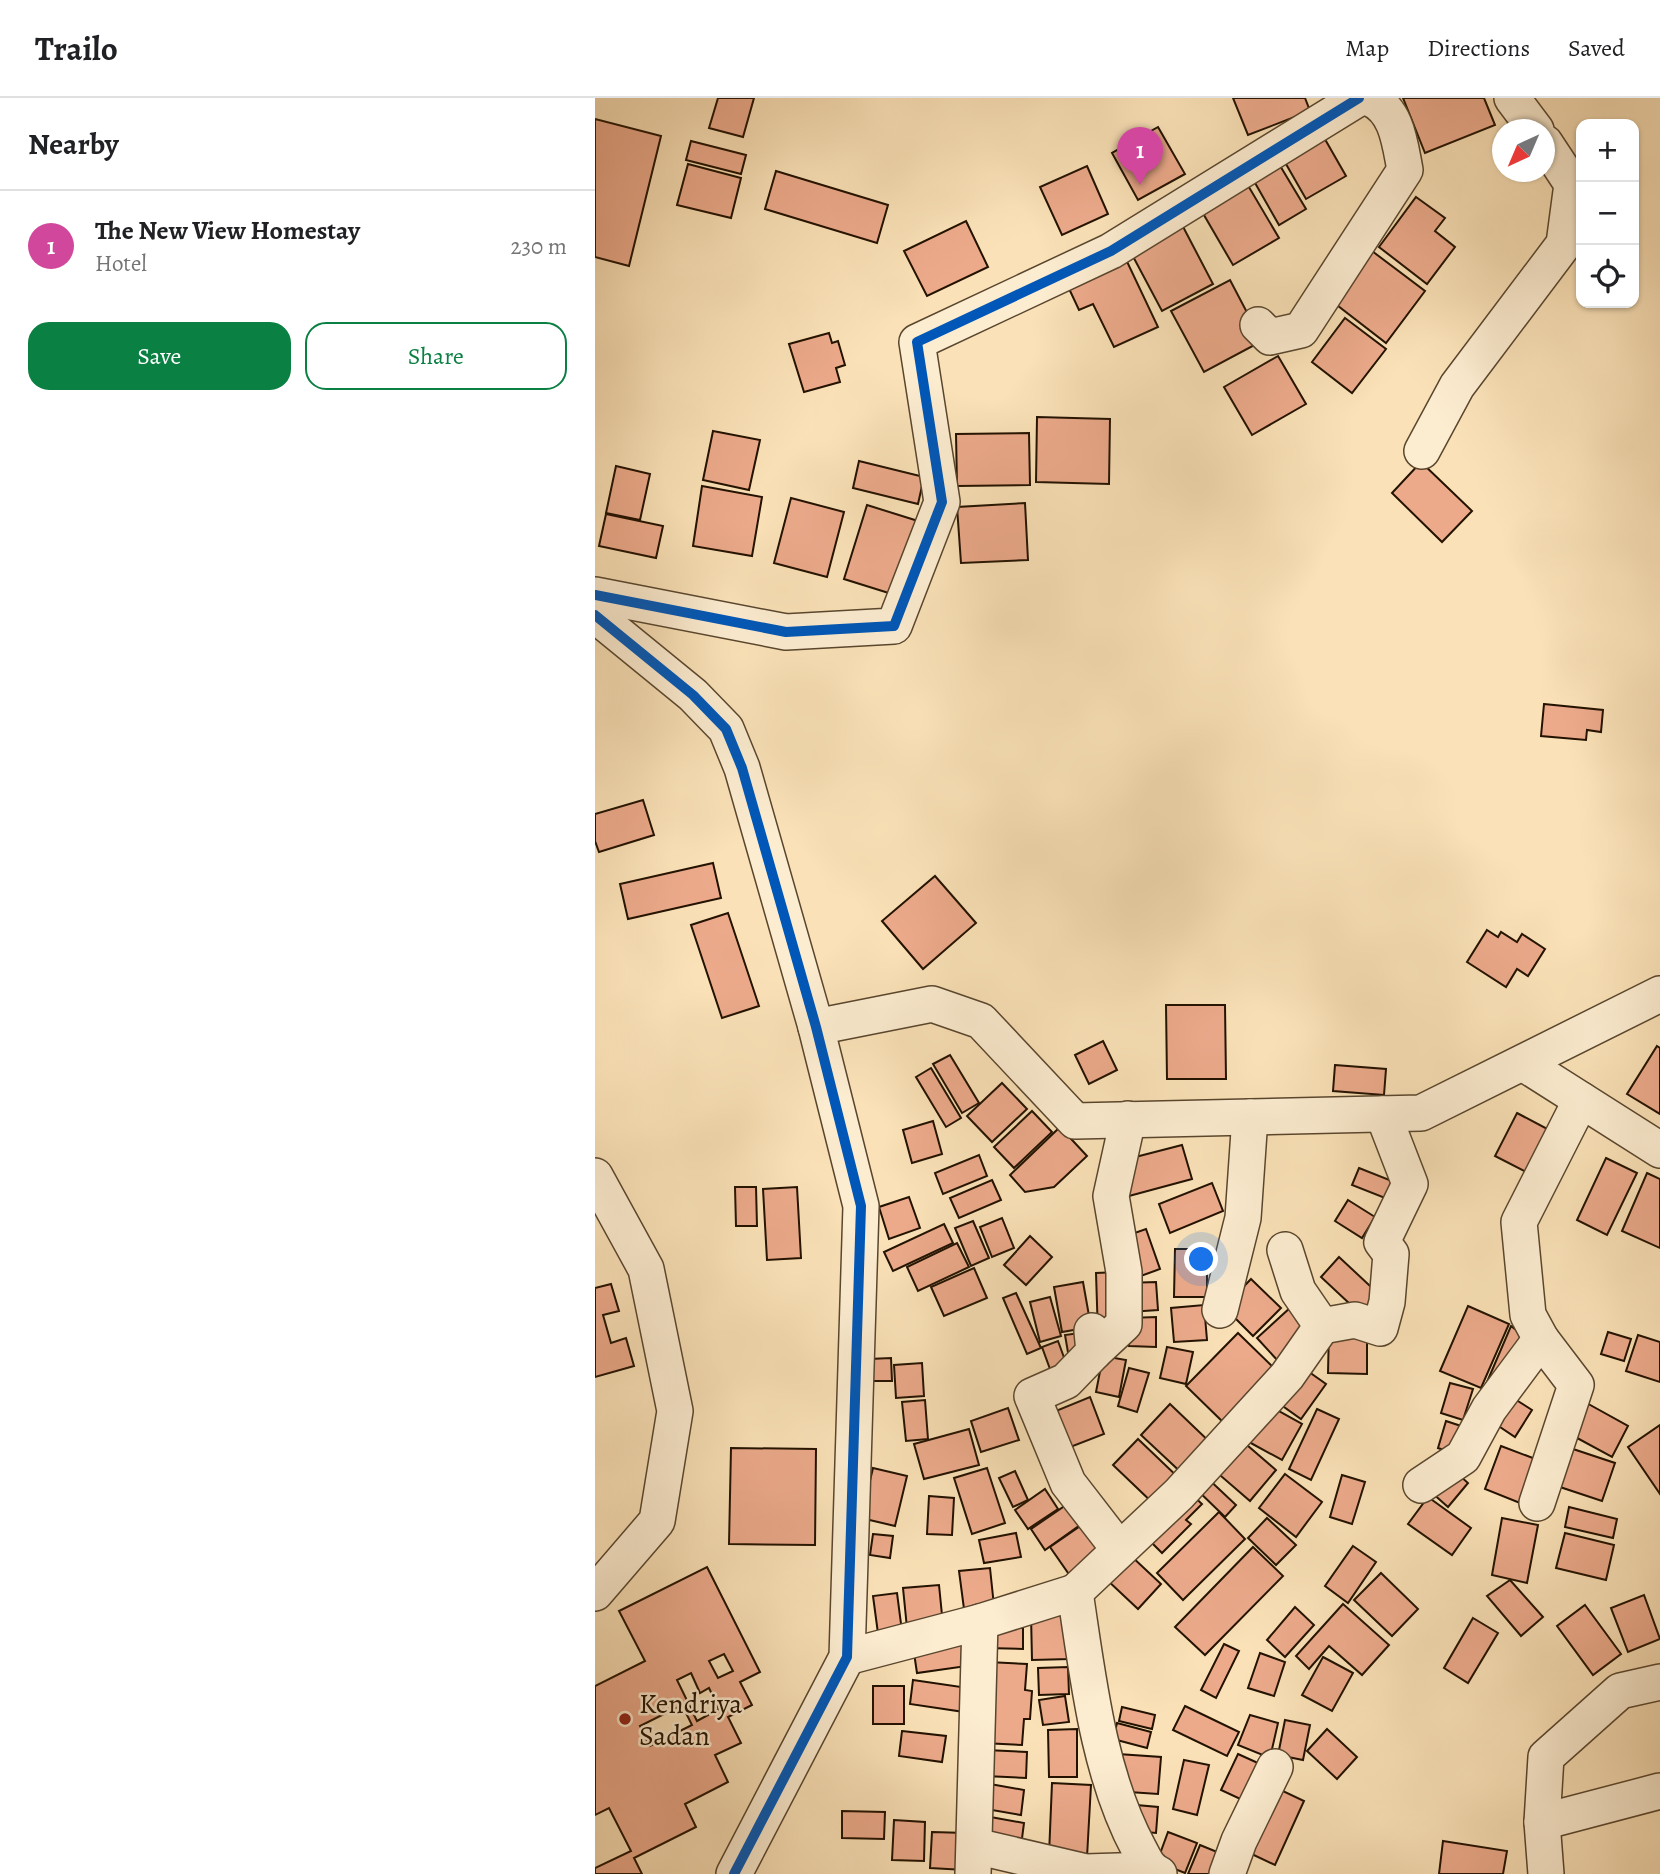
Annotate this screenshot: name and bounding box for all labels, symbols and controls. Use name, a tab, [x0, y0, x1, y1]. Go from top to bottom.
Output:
text: Trailo	[35, 26, 118, 71]
text: Map	[1345, 32, 1389, 64]
text: Directions	[1427, 32, 1530, 64]
text: Saved	[1568, 32, 1625, 64]
north arrow	[1492, 119, 1555, 182]
map controls	[1576, 119, 1639, 308]
button: +	[1576, 119, 1639, 182]
text: Nearby	[28, 124, 119, 164]
pin: 1	[1117, 127, 1163, 185]
button: −	[1576, 182, 1639, 245]
text: The New View Homestay	[95, 213, 360, 248]
text: 1	[47, 231, 55, 262]
text: 230 m	[511, 231, 567, 262]
button: locate	[1576, 245, 1639, 308]
text: Hotel	[95, 248, 147, 279]
button: Save	[28, 322, 291, 390]
button: Share	[305, 322, 567, 390]
your location	[1184, 1242, 1218, 1276]
place label: Kendriya Sadan	[639, 1685, 742, 1755]
marker: Kendriya Sadan	[617, 1711, 633, 1727]

